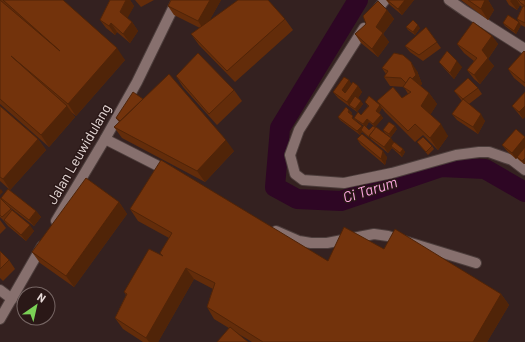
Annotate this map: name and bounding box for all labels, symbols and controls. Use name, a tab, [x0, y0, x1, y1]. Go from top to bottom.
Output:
street label: Jalan Leuwidulang	[43, 101, 114, 207]
water label: Ci Tarum	[340, 172, 399, 206]
north arrow	[16, 286, 56, 326]
text: N	[35, 290, 49, 305]

